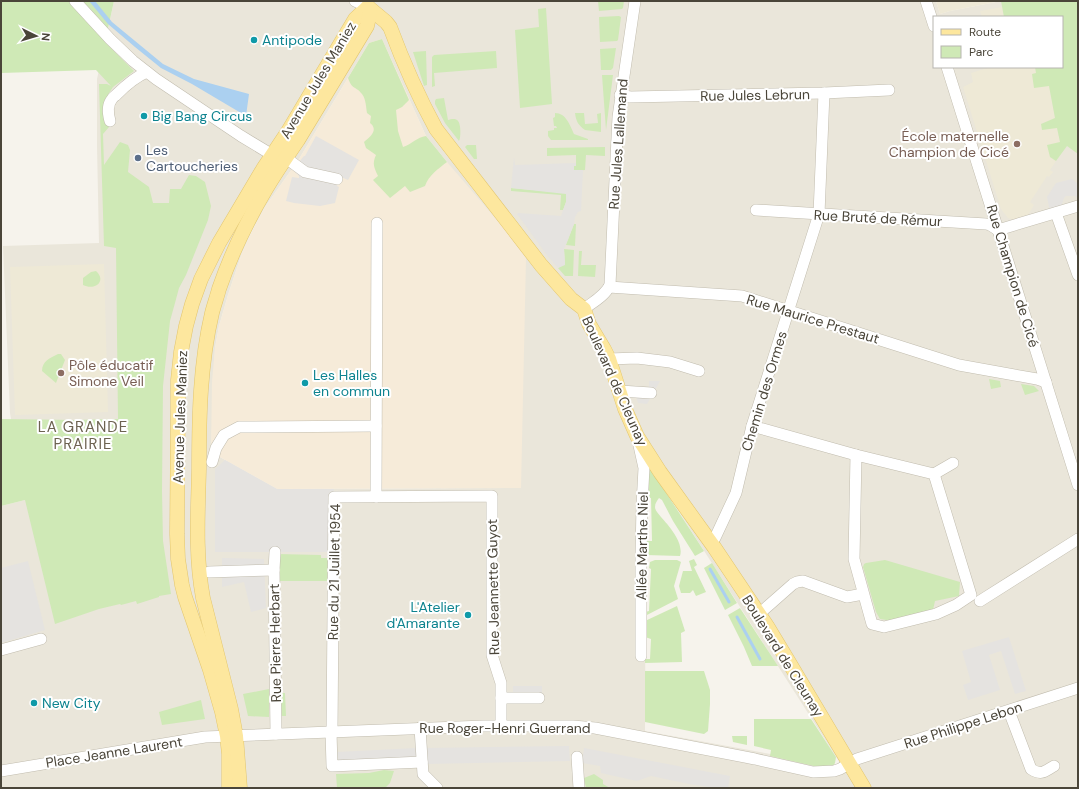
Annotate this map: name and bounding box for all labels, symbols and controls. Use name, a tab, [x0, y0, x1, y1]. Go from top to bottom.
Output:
north arrow	[16, 16, 56, 56]
legend	[933, 16, 1063, 68]
street label: Avenue Jules Maniez	[276, 18, 360, 142]
text: Route	[969, 24, 1001, 40]
place label: Antipode	[262, 31, 322, 49]
text: N	[39, 32, 53, 41]
marker: Antipode	[249, 35, 259, 45]
text: Parc	[969, 44, 993, 60]
street label: Rue Jules Lallemand	[604, 78, 632, 210]
street label: Rue Jules Lebrun	[700, 85, 810, 105]
place label: Big Bang Circus	[152, 107, 252, 125]
marker: Big Bang Circus	[139, 111, 149, 121]
place label: École maternelle Champion de Cicé	[889, 127, 1009, 161]
marker: École maternelle Champion de Cicé	[1012, 139, 1022, 149]
place label: Les Cartoucheries	[146, 141, 238, 175]
marker: Les Cartoucheries	[133, 153, 143, 163]
street label: Rue Champion de Cicé	[983, 203, 1043, 350]
street label: Rue Bruté de Rémur	[813, 206, 943, 230]
street label: Rue Maurice Prestaut	[744, 290, 882, 348]
street label: Boulevard de Cleunay	[578, 313, 652, 449]
street label: Chemin des Ormes	[737, 329, 791, 453]
street label: Avenue Jules Maniez	[169, 350, 191, 484]
place label: Pôle éducatif Simone Veil	[69, 356, 154, 390]
place label: Les Halles en commun	[313, 366, 390, 400]
marker: Pôle éducatif Simone Veil	[56, 368, 66, 378]
marker: Les Halles en commun	[300, 378, 310, 388]
district label: LA GRANDE PRAIRIE	[38, 417, 128, 454]
street label: Allée Marthe Niel	[632, 491, 652, 601]
street label: Rue du 21 Juillet 1954	[324, 503, 344, 640]
street label: Rue Jeannette Guyot	[483, 519, 503, 655]
street label: Rue Pierre Herbart	[265, 583, 285, 703]
street label: Boulevard de Cleunay	[738, 592, 828, 720]
place label: L'Atelier d'Amarante	[386, 598, 460, 632]
marker: L'Atelier d'Amarante	[463, 610, 473, 620]
place label: New City	[42, 694, 101, 712]
street label: Rue Philippe Lebon	[902, 697, 1024, 753]
marker: New City	[29, 698, 39, 708]
street label: Rue Roger-Henri Guerrand	[419, 719, 591, 737]
street label: Place Jeanne Laurent	[44, 732, 184, 772]

